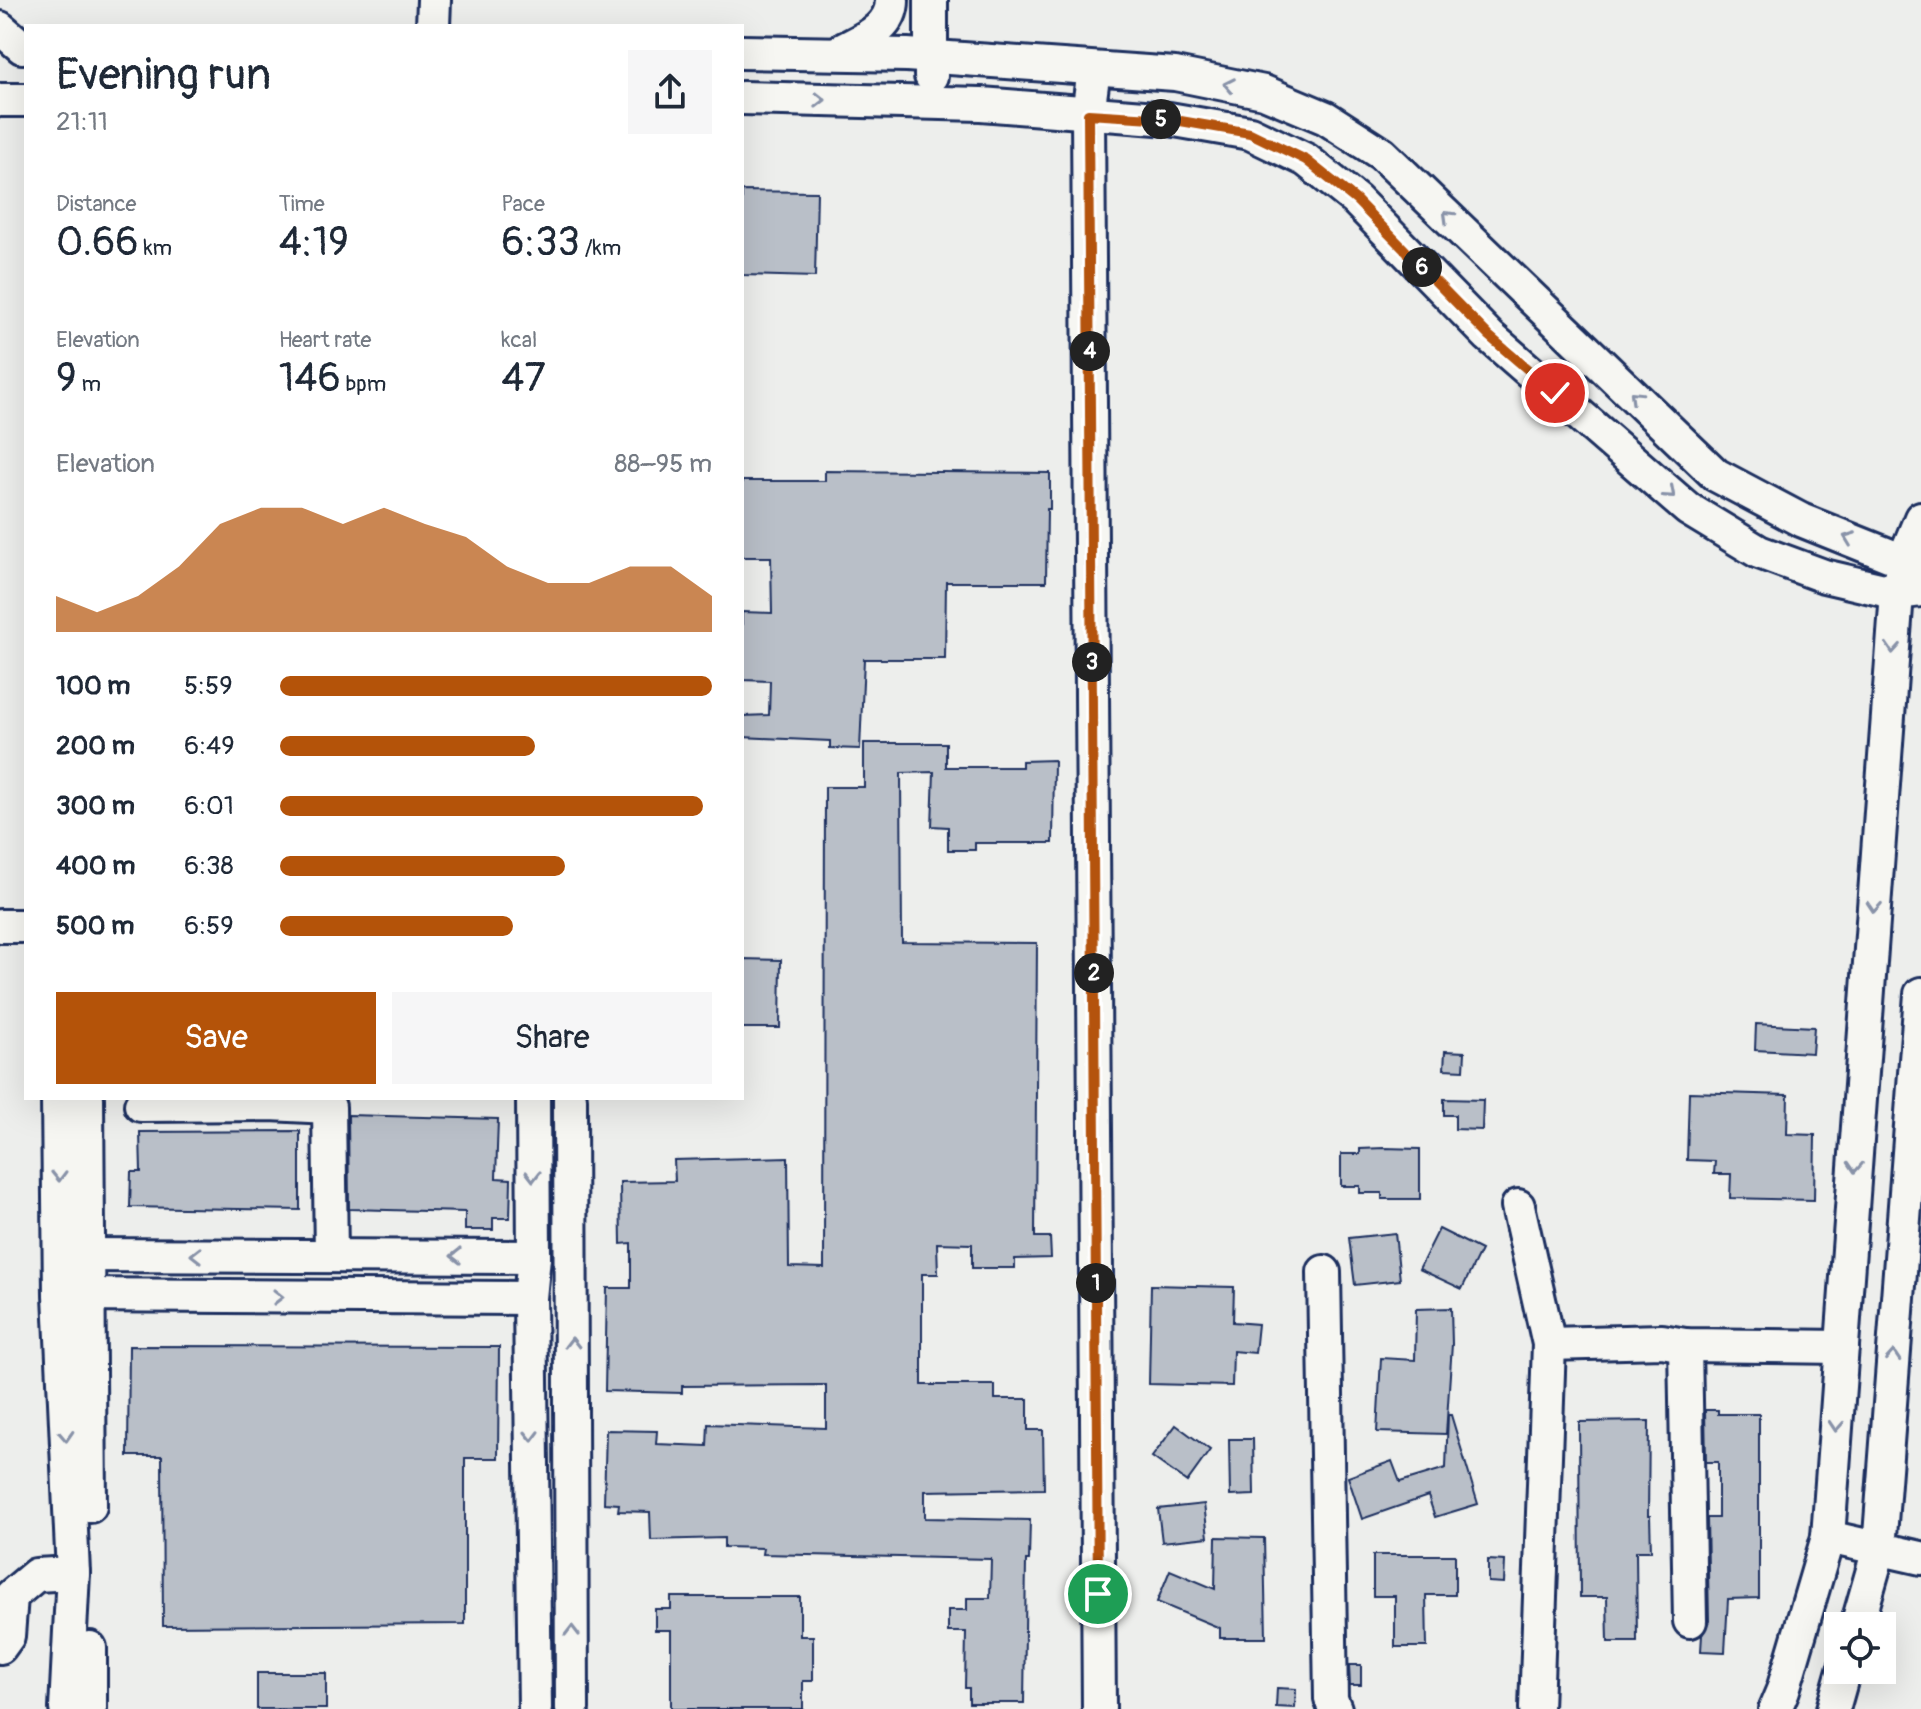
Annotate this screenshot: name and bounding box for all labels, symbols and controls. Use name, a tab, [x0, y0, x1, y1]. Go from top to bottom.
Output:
text: Evening run	[56, 48, 271, 103]
button: share	[628, 50, 712, 134]
one-way arrow	[1223, 77, 1236, 94]
one-way arrow	[814, 92, 827, 109]
pin: 5	[1141, 99, 1181, 139]
text: 5	[1155, 105, 1167, 133]
text: 21:11	[56, 106, 108, 138]
text: Distance	[56, 190, 136, 218]
text: Time	[279, 190, 325, 218]
text: Pace	[501, 190, 545, 218]
one-way arrow	[1443, 211, 1457, 226]
text: 0.66	[56, 218, 139, 267]
text: 4:19	[279, 218, 349, 267]
text: 6:33	[501, 218, 580, 267]
text: km	[139, 234, 172, 262]
text: /km	[580, 234, 621, 262]
pin: 6	[1402, 247, 1442, 287]
text: 6	[1416, 253, 1428, 281]
text: Elevation	[56, 326, 140, 354]
text: Heart rate	[279, 326, 371, 354]
text: kcal	[501, 326, 537, 354]
pin: 4	[1070, 331, 1110, 371]
text: 4	[1084, 337, 1096, 365]
text: 9	[56, 354, 77, 403]
text: 146	[279, 354, 341, 403]
text: 47	[501, 354, 546, 403]
pin	[1521, 359, 1589, 427]
text: m	[77, 370, 101, 398]
text: bpm	[341, 370, 386, 398]
icon: check	[1533, 371, 1577, 415]
one-way arrow	[1630, 391, 1644, 406]
text: Elevation	[56, 448, 155, 480]
text: 88–95 m	[614, 448, 712, 480]
one-way arrow	[1661, 483, 1675, 498]
one-way arrow	[1843, 531, 1857, 548]
pin: 3	[1072, 642, 1112, 682]
one-way arrow	[1885, 642, 1902, 655]
text: 3	[1086, 648, 1098, 676]
text: 100 m	[56, 670, 130, 702]
text: 5:59	[184, 670, 233, 702]
text: 200 m	[56, 730, 135, 762]
text: 6:49	[184, 730, 235, 762]
text: 300 m	[56, 790, 135, 822]
text: 6:01	[184, 790, 234, 822]
text: 400 m	[56, 850, 135, 882]
text: 6:38	[184, 850, 234, 882]
one-way arrow	[1866, 901, 1883, 914]
text: 500 m	[56, 910, 134, 942]
text: 6:59	[184, 910, 234, 942]
pin: 2	[1074, 953, 1114, 993]
text: 2	[1088, 959, 1100, 987]
button: Save	[56, 992, 376, 1084]
button: Share	[392, 992, 712, 1084]
one-way arrow	[1847, 1161, 1864, 1174]
one-way arrow	[50, 1170, 68, 1183]
one-way arrow	[524, 1170, 542, 1183]
one-way arrow	[189, 1246, 202, 1264]
one-way arrow	[449, 1247, 462, 1265]
pin: 1	[1076, 1263, 1116, 1303]
text: 1	[1092, 1269, 1100, 1297]
one-way arrow	[272, 1288, 285, 1306]
one-way arrow	[563, 1336, 580, 1349]
one-way arrow	[1884, 1349, 1901, 1362]
one-way arrow	[1828, 1420, 1845, 1433]
one-way arrow	[58, 1430, 75, 1443]
one-way arrow	[523, 1430, 541, 1443]
pin	[1064, 1560, 1132, 1628]
icon: arrive	[1076, 1572, 1120, 1616]
map controls	[1824, 1612, 1896, 1684]
button: locate	[1824, 1612, 1896, 1684]
one-way arrow	[563, 1624, 581, 1637]

